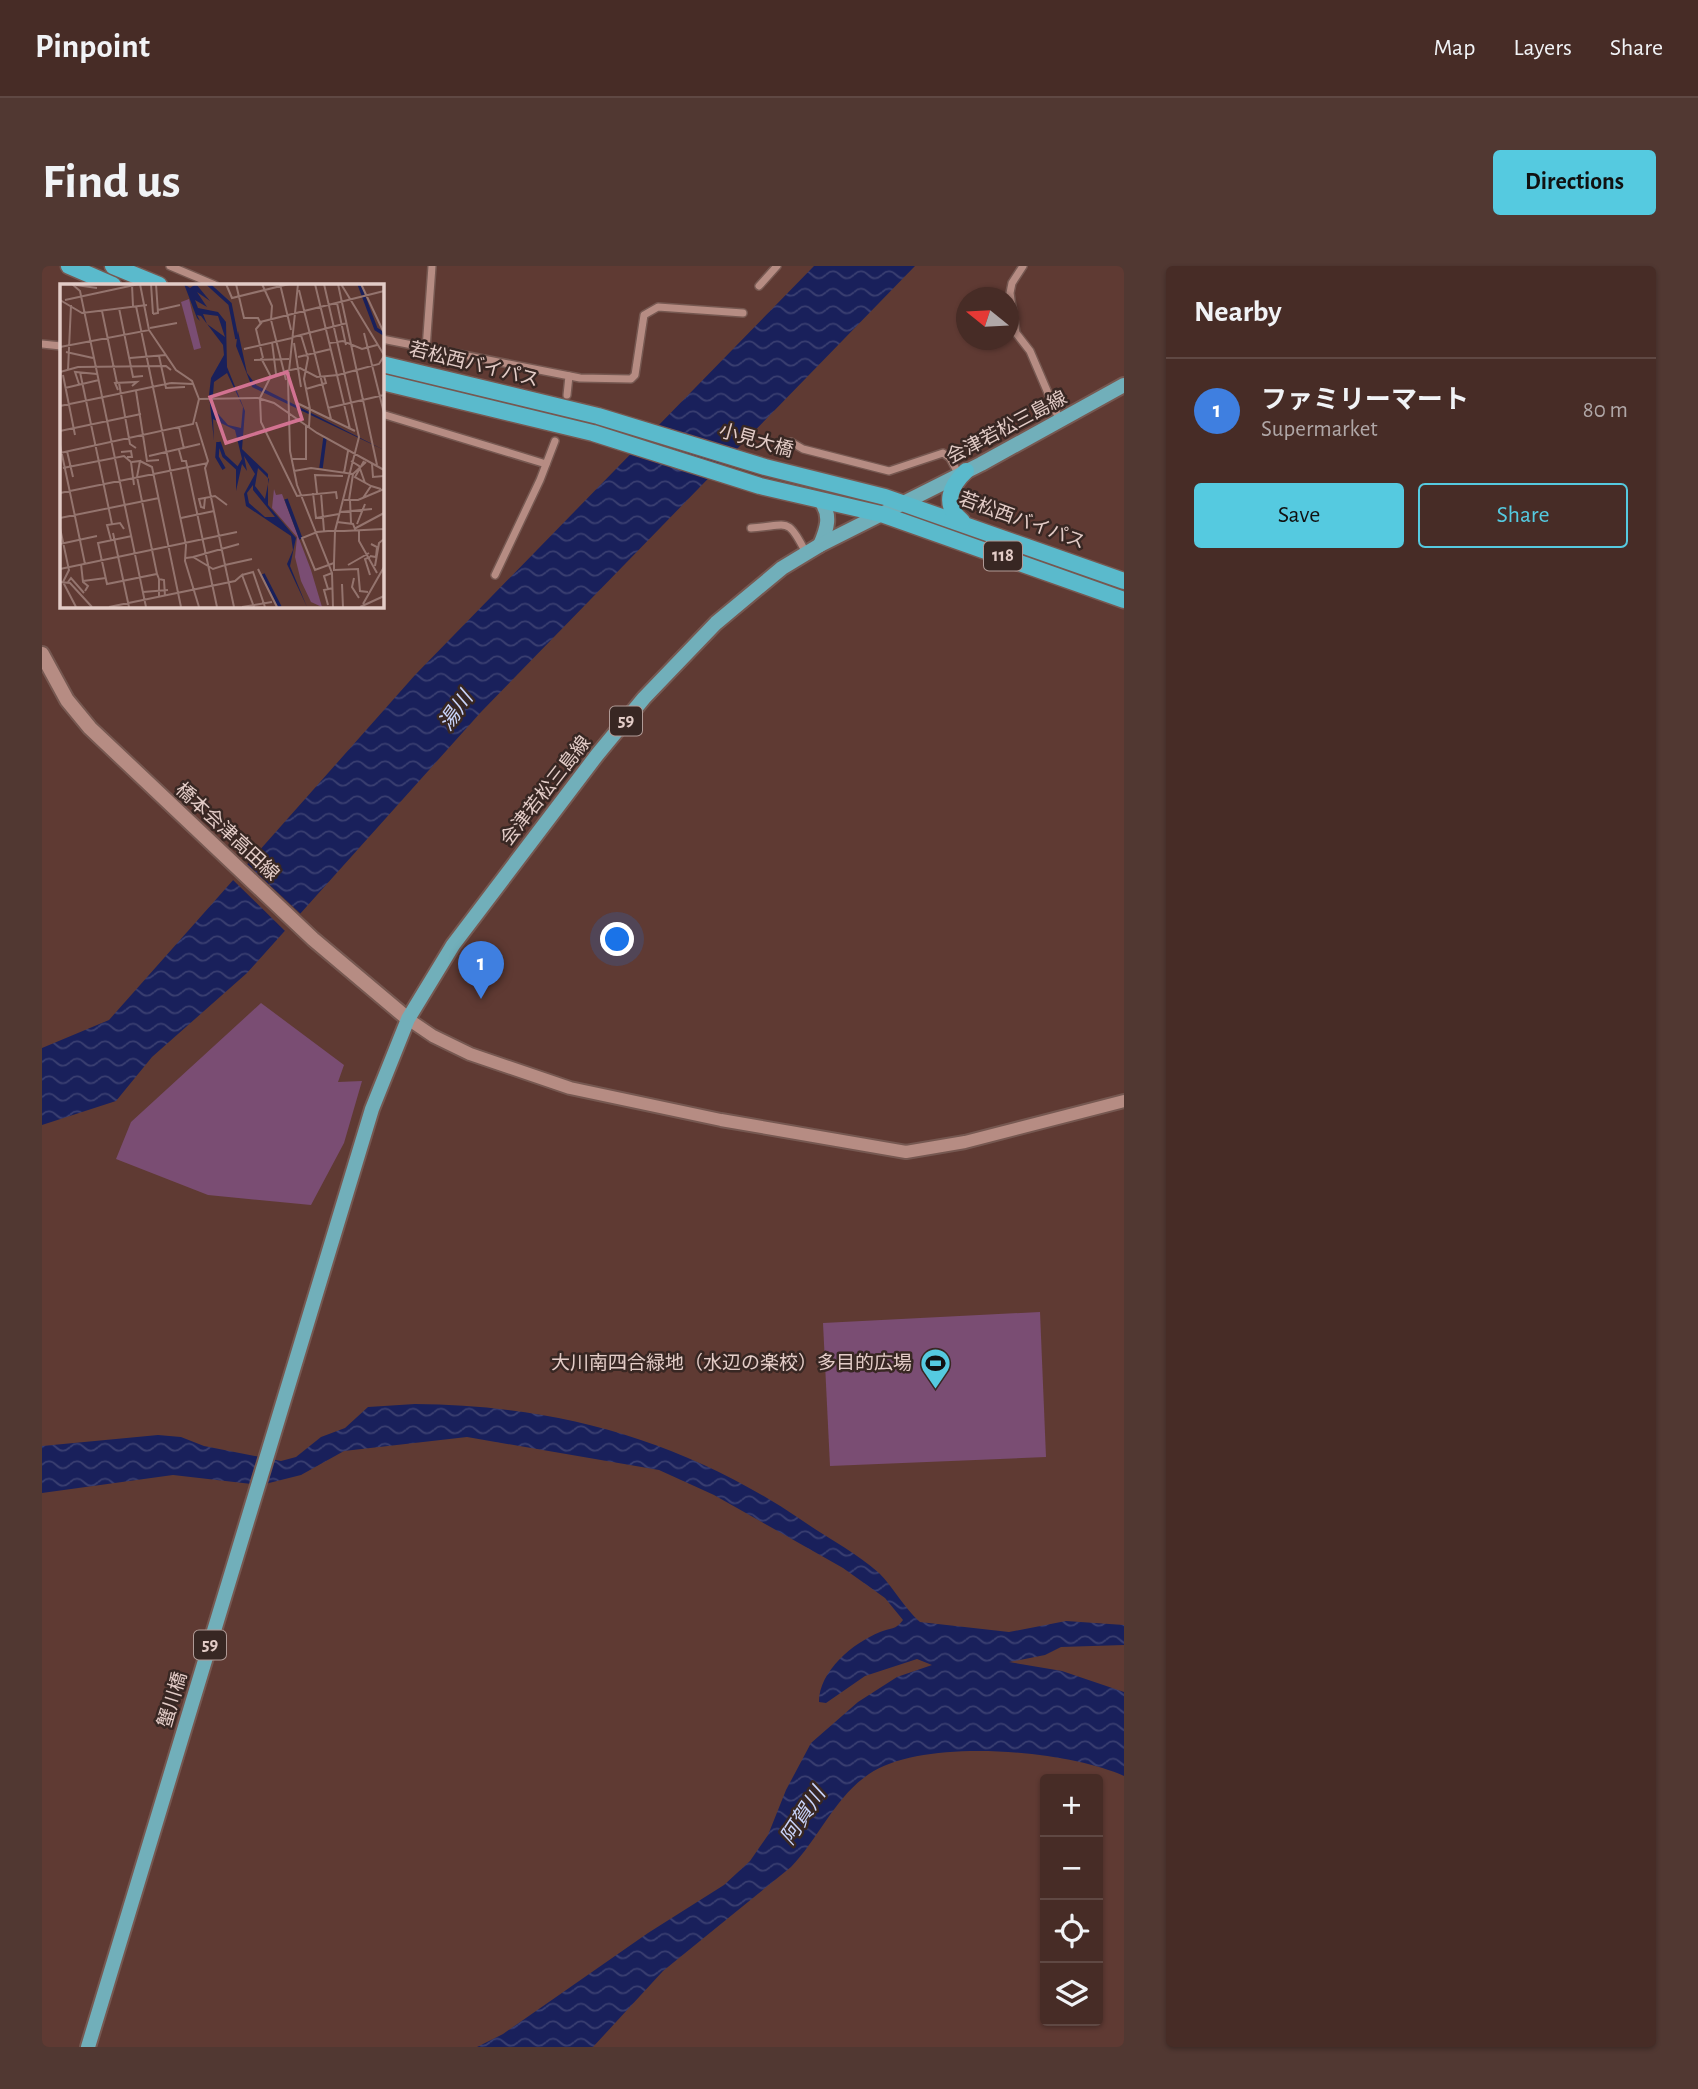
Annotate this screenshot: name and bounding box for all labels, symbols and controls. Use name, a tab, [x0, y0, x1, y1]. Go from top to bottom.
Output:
text: Pinpoint	[35, 31, 150, 64]
text: Map	[1433, 36, 1475, 60]
text: Layers	[1513, 36, 1572, 60]
text: Share	[1610, 36, 1663, 60]
button: Directions	[1493, 150, 1656, 215]
text: Find us	[42, 158, 181, 207]
inset map	[60, 284, 383, 607]
north arrow	[956, 287, 1019, 350]
text: Nearby	[1194, 297, 1282, 327]
street label: 若松西バイパス	[407, 338, 541, 390]
street label: 会津若松三島線	[943, 387, 1070, 468]
text: ファミリーマート	[1261, 387, 1469, 413]
text: 1	[1213, 399, 1221, 422]
text: 80 m	[1583, 399, 1628, 422]
text: Supermarket	[1261, 418, 1378, 441]
street label: 小見大橋	[717, 420, 795, 461]
button: Save	[1194, 483, 1404, 548]
button: Share	[1418, 483, 1628, 548]
street label: 若松西バイパス	[956, 488, 1088, 553]
road number: 118	[984, 542, 1022, 570]
water label: 湯川	[435, 686, 478, 734]
road number: 59	[610, 706, 642, 736]
street label: 会津若松三島線	[496, 732, 594, 849]
street label: 橋本会津高田線	[172, 779, 283, 884]
your location	[600, 922, 634, 956]
pin: 1	[458, 941, 504, 999]
sports icon: 大川南四合緑地（水辺の楽校）多目的広場	[918, 1346, 952, 1390]
place label: 大川南四合緑地（水辺の楽校）多目的広場	[551, 1352, 912, 1373]
road number: 59	[194, 1630, 226, 1660]
street label: 蟹川橋	[155, 1670, 190, 1730]
map controls	[1040, 1774, 1103, 2026]
button: +	[1040, 1774, 1103, 1837]
water label: 阿賀川	[776, 1782, 830, 1848]
button: −	[1040, 1837, 1103, 1900]
button: locate	[1040, 1900, 1103, 1963]
button: layers	[1040, 1963, 1103, 2026]

